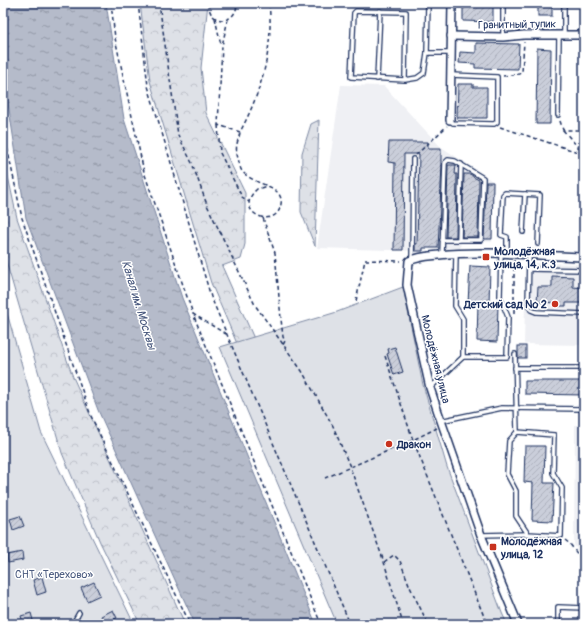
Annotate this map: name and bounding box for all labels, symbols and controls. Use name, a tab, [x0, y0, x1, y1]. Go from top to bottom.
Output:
street label: Гранитный тупик	[478, 17, 556, 32]
place label: Молодёжная улица, 14, к.3	[493, 245, 556, 271]
marker: Молодёжная улица, 14, к.3	[481, 252, 491, 262]
water label: Канал им. Москвы	[118, 259, 160, 353]
place label: Детский сад № 2	[463, 298, 547, 311]
marker: Детский сад № 2	[550, 299, 560, 309]
street label: Молодёжная улица	[418, 314, 453, 405]
place label: Дракон	[396, 438, 431, 451]
marker: Дракон	[384, 439, 394, 449]
place label: Молодёжная улица, 12	[500, 535, 562, 561]
marker: Молодёжная улица, 12	[488, 542, 498, 552]
park label: СНТ «Терехово»	[15, 568, 94, 581]

